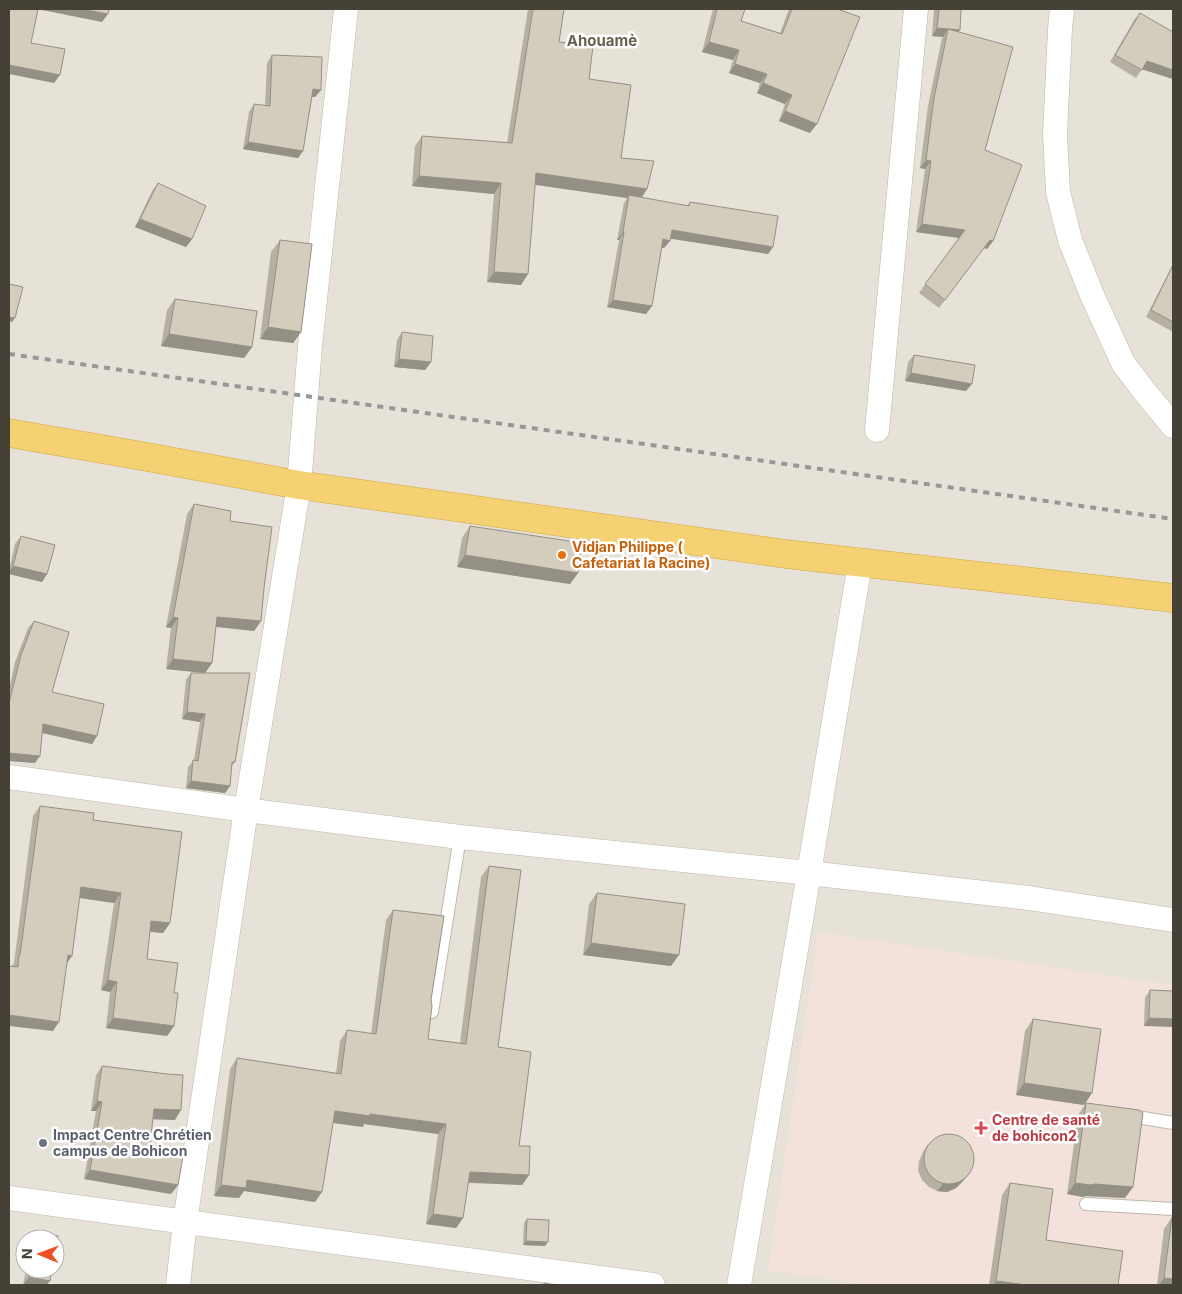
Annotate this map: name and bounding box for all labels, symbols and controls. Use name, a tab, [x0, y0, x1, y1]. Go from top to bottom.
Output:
district label: Ahouamè	[567, 31, 637, 50]
place label: Vidjan Philippe ( Cafetariat la Racine)	[572, 538, 710, 571]
marker: Vidjan Philippe ( Cafetariat la Racine)	[556, 549, 568, 561]
place label: Centre de santé de bohicon2	[992, 1111, 1100, 1144]
marker: Centre de santé de bohicon2	[974, 1121, 988, 1135]
place label: Impact Centre Chrétien campus de Bohicon	[53, 1126, 212, 1159]
marker: Impact Centre Chrétien campus de Bohicon	[37, 1137, 49, 1149]
north arrow	[15, 1229, 65, 1279]
text: N	[18, 1248, 35, 1259]

